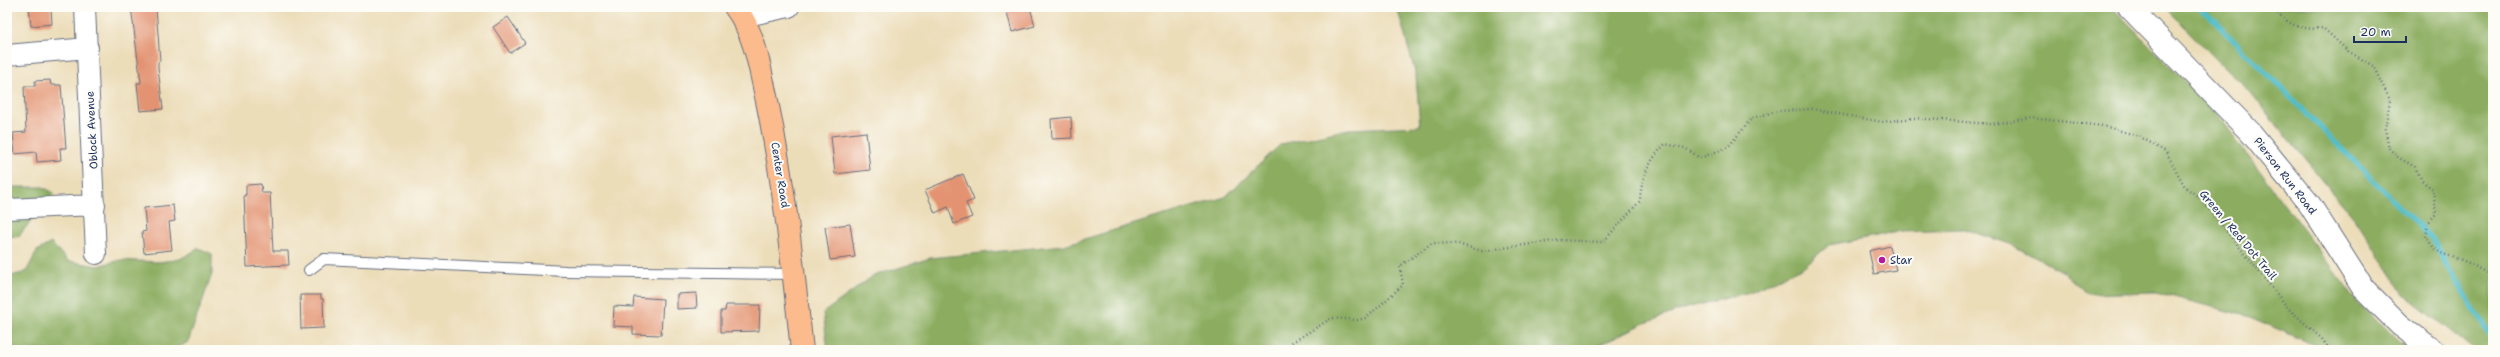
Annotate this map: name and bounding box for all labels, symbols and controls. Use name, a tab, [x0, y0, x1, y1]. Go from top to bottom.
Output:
scale bar	[2354, 18, 2406, 44]
text: 20 m	[2360, 24, 2391, 40]
street label: Oblock Avenue	[82, 90, 102, 170]
street label: Pierson Run Road	[2250, 134, 2320, 218]
street label: Center Road	[767, 141, 793, 209]
street label: Green / Red Dot Trail	[2196, 187, 2281, 284]
place label: Star	[1890, 253, 1912, 268]
marker: Star	[1877, 255, 1887, 265]

